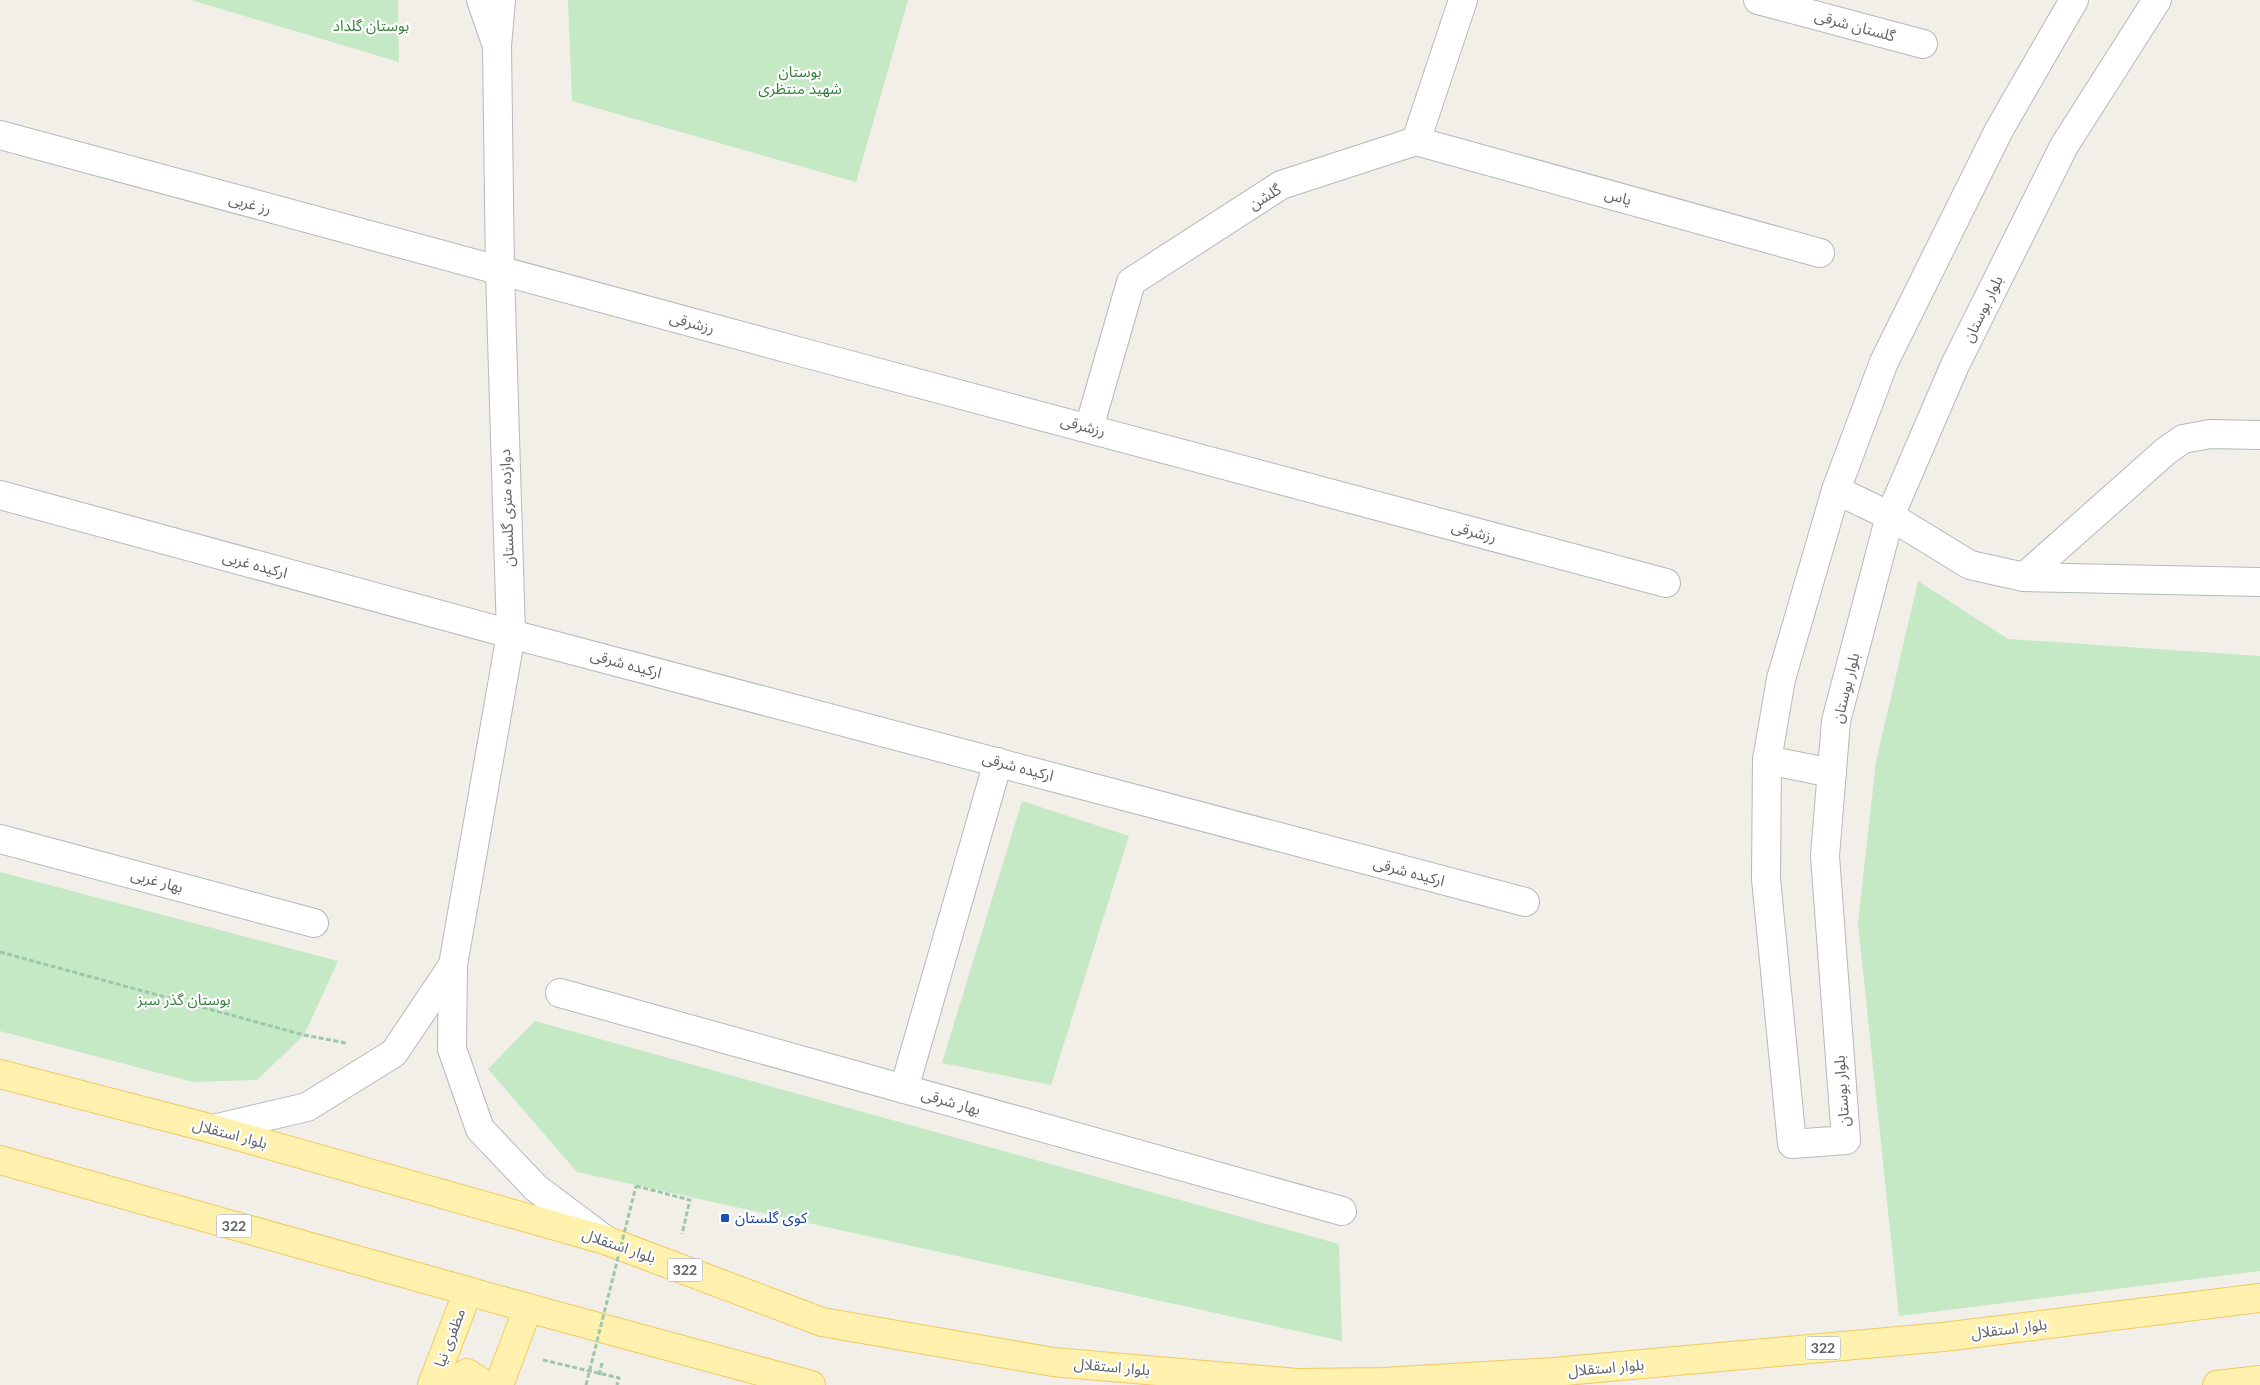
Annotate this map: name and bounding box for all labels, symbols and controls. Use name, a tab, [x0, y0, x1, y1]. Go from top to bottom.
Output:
street label: گلستان شرقی	[1813, 6, 1898, 46]
park label: بوستان گلداد	[333, 16, 409, 35]
park label: بوستان شهید منتظری	[758, 62, 842, 98]
street label: گلشن	[1245, 179, 1285, 214]
street label: یاس	[1603, 184, 1634, 209]
street label: رز غربی	[227, 189, 273, 218]
street label: بلوار بوستان	[1958, 272, 2007, 345]
street label: رزشرقی	[668, 307, 717, 338]
street label: رزشرقی	[1059, 410, 1108, 441]
street label: دوازده متری گلستان	[495, 449, 518, 567]
street label: رزشرقی	[1450, 516, 1499, 547]
street label: ارکیده غربی	[221, 547, 290, 582]
street label: ارکیده شرقی	[588, 645, 664, 682]
street label: بلوار بوستان	[1828, 651, 1863, 725]
street label: ارکیده شرقی	[980, 748, 1056, 785]
street label: ارکیده شرقی	[1371, 853, 1447, 890]
street label: بهار غربی	[129, 864, 185, 897]
park label: بوستان گذر سبز	[136, 990, 231, 1009]
street label: بلوار بوستان	[1830, 1055, 1853, 1127]
street label: بهار شرقی	[920, 1084, 983, 1119]
street label: بلوار استقلال	[191, 1114, 269, 1153]
place label: کوی گلستان	[735, 1208, 808, 1227]
marker: کوی گلستان	[719, 1212, 731, 1224]
road number: 322	[216, 1214, 252, 1238]
street label: بلوار استقلال	[580, 1224, 658, 1267]
road number: 322	[668, 1258, 702, 1282]
street label: مظفری نیا	[430, 1306, 469, 1370]
street label: بلوار استقلال	[1970, 1314, 2048, 1343]
road number: 322	[1806, 1336, 1840, 1360]
street label: بلوار استقلال	[1073, 1354, 1151, 1379]
street label: بلوار استقلال	[1567, 1355, 1645, 1380]

